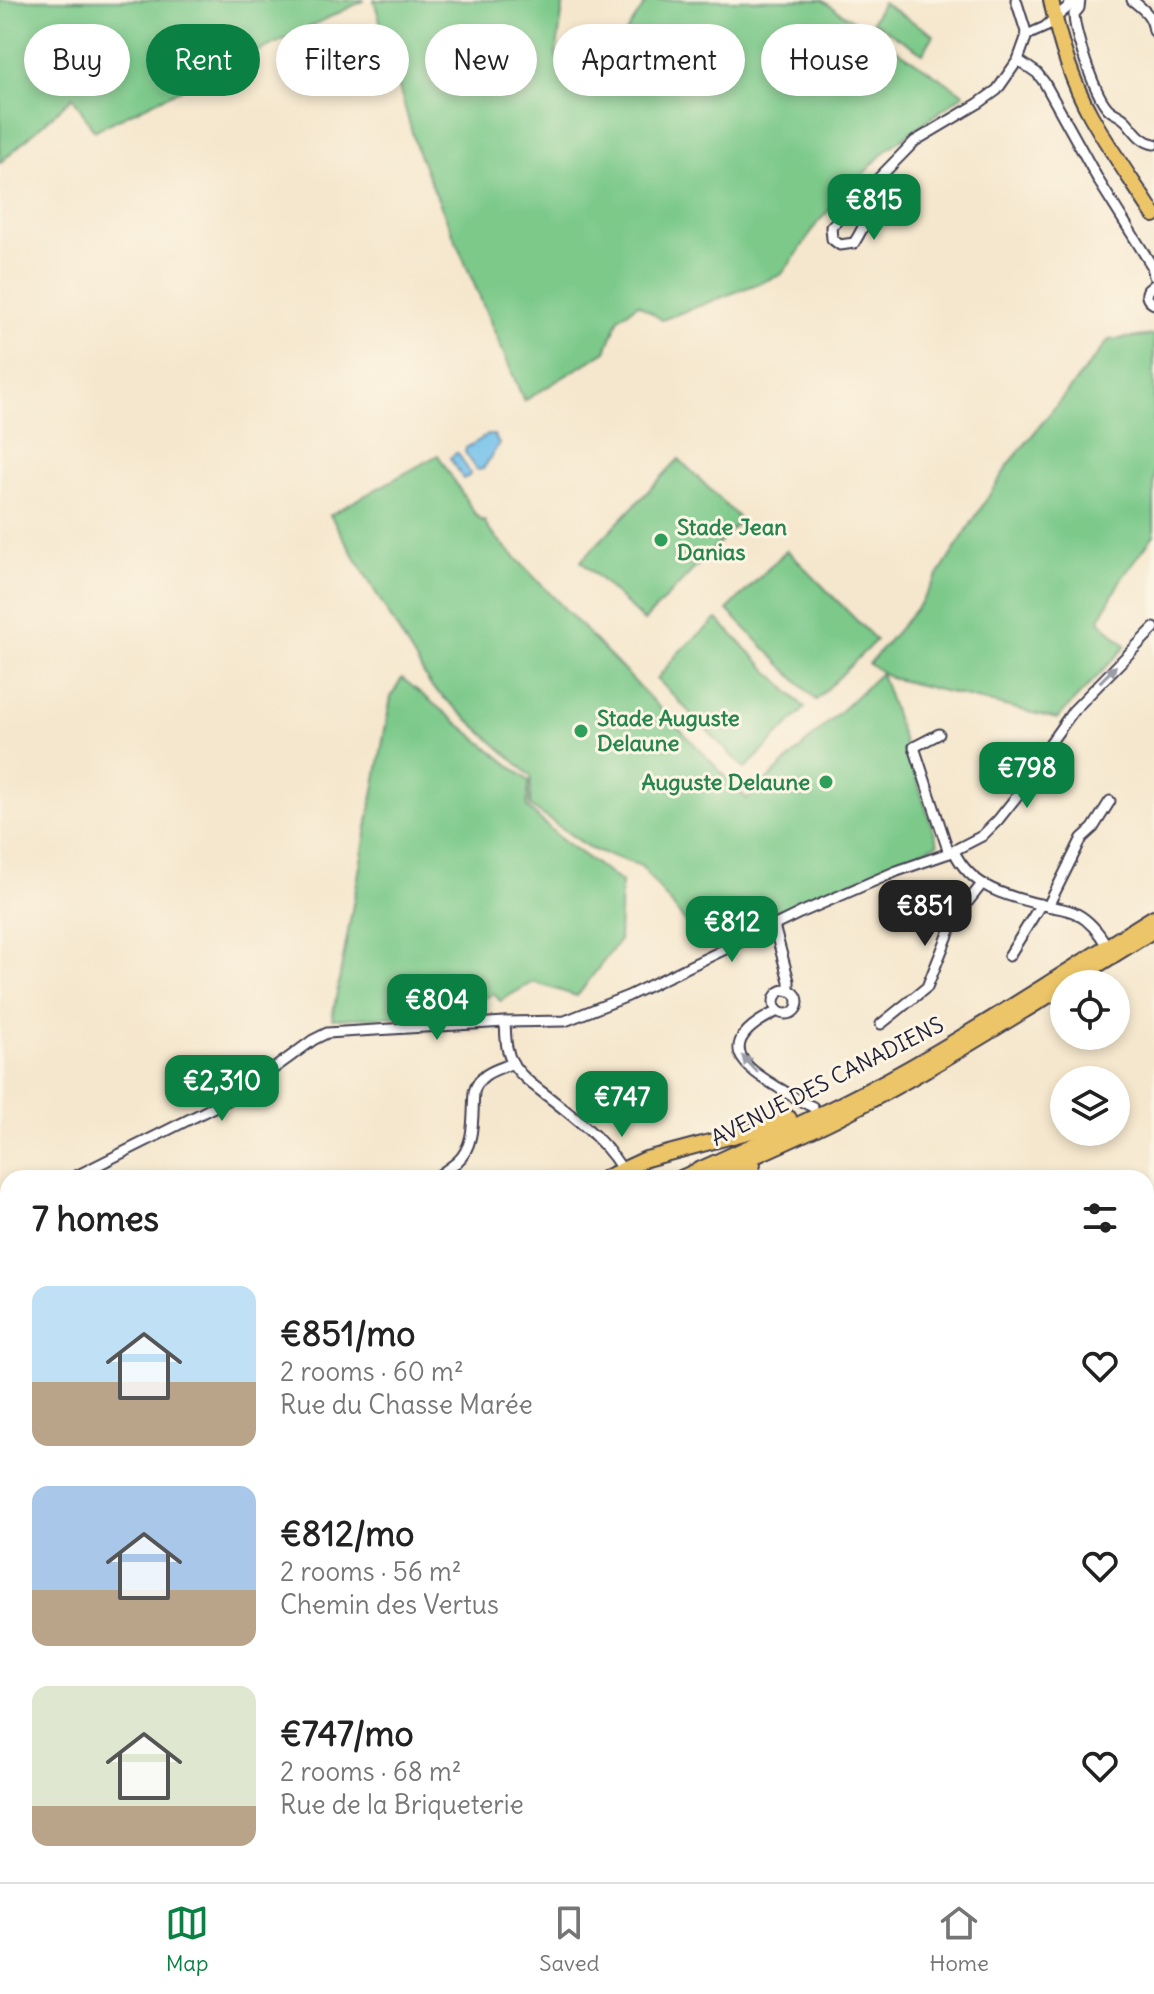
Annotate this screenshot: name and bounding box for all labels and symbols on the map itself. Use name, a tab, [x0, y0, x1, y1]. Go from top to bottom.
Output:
pin: €815	[827, 174, 921, 242]
place label: Stade Jean Danias	[677, 513, 787, 566]
marker: Stade Jean Danias	[652, 531, 670, 549]
one-way arrow	[1098, 665, 1117, 684]
place label: Stade Auguste Delaune	[597, 704, 740, 757]
marker: Stade Auguste Delaune	[572, 722, 590, 740]
pin: €798	[980, 742, 1074, 810]
place label: Auguste Delaune	[641, 768, 810, 796]
marker: Auguste Delaune	[817, 773, 835, 791]
pin: €851	[878, 880, 972, 948]
pin: €812	[685, 896, 779, 964]
pin: €804	[390, 974, 484, 1042]
street label: AVENUE DES CANADIENS	[706, 1010, 948, 1152]
one-way arrow	[741, 1054, 759, 1074]
pin: €2,310	[157, 1055, 287, 1123]
pin: €747	[575, 1071, 669, 1139]

